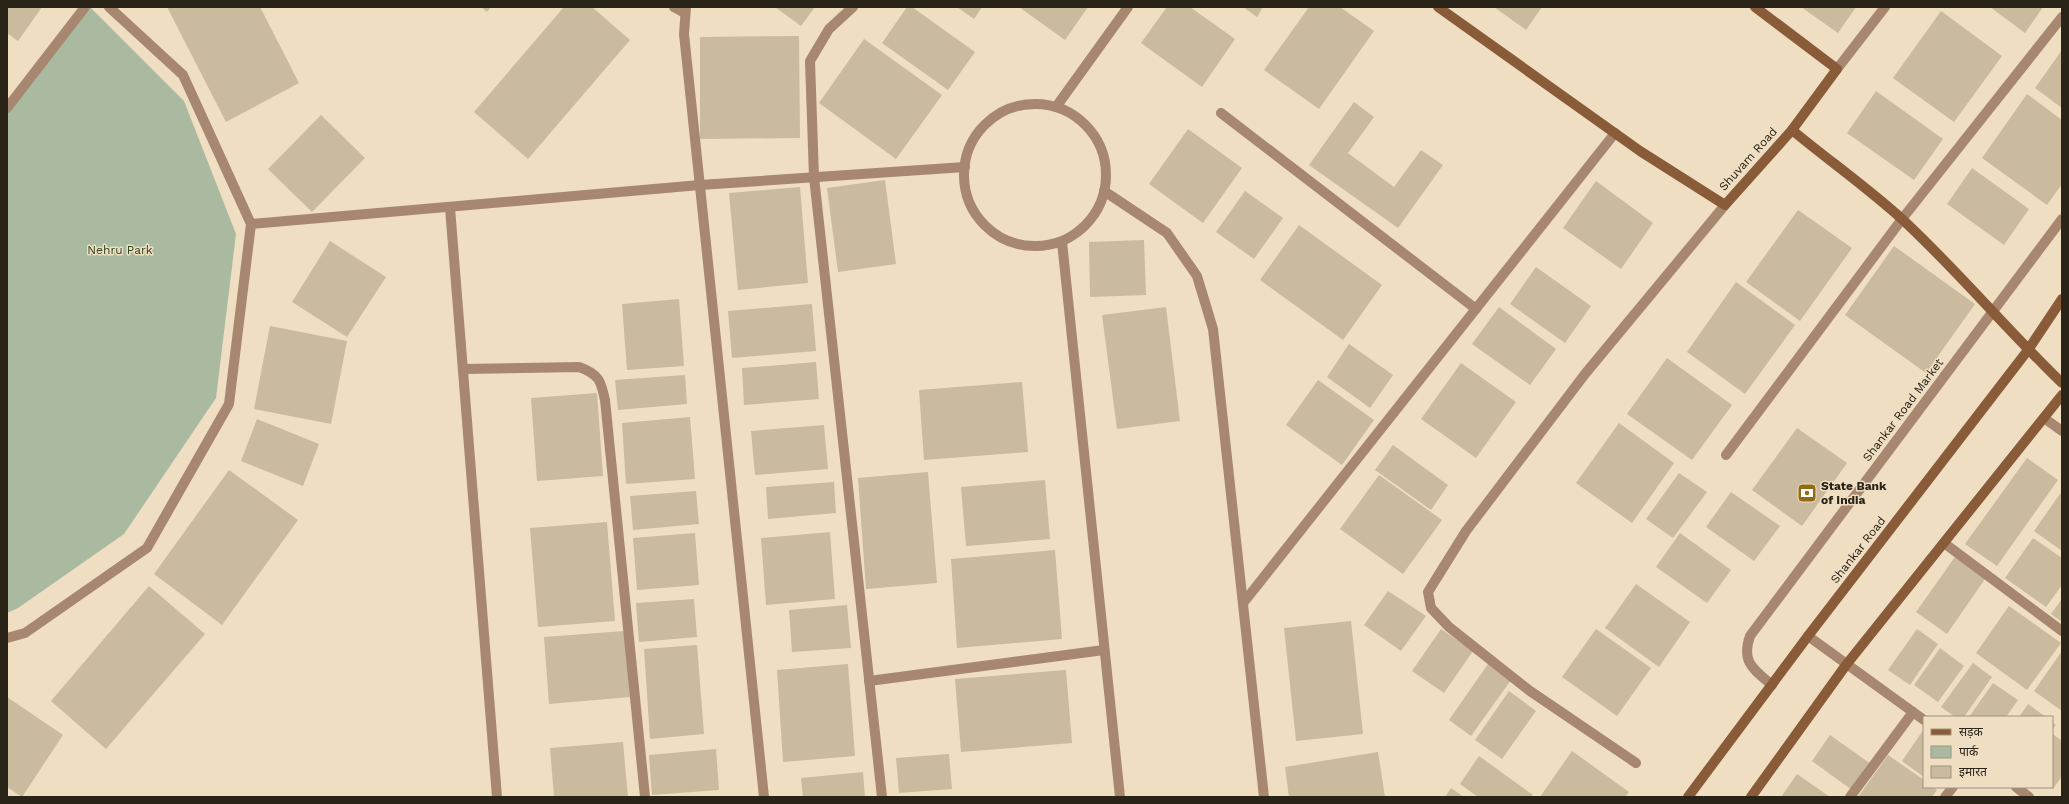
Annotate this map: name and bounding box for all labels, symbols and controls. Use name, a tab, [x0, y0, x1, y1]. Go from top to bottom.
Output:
street label: Shuvam Road	[1716, 125, 1780, 193]
park label: Nehru Park	[87, 243, 153, 257]
street label: Shankar Road Market	[1860, 356, 1946, 464]
place label: State Bank of India	[1821, 479, 1887, 507]
bank icon: State Bank of India	[1796, 482, 1818, 504]
street label: Shankar Road	[1828, 514, 1888, 586]
legend	[1923, 716, 2053, 788]
text: सड़क	[1959, 725, 1984, 739]
text: पार्क	[1959, 745, 1979, 759]
text: इमारत	[1959, 765, 1988, 779]

